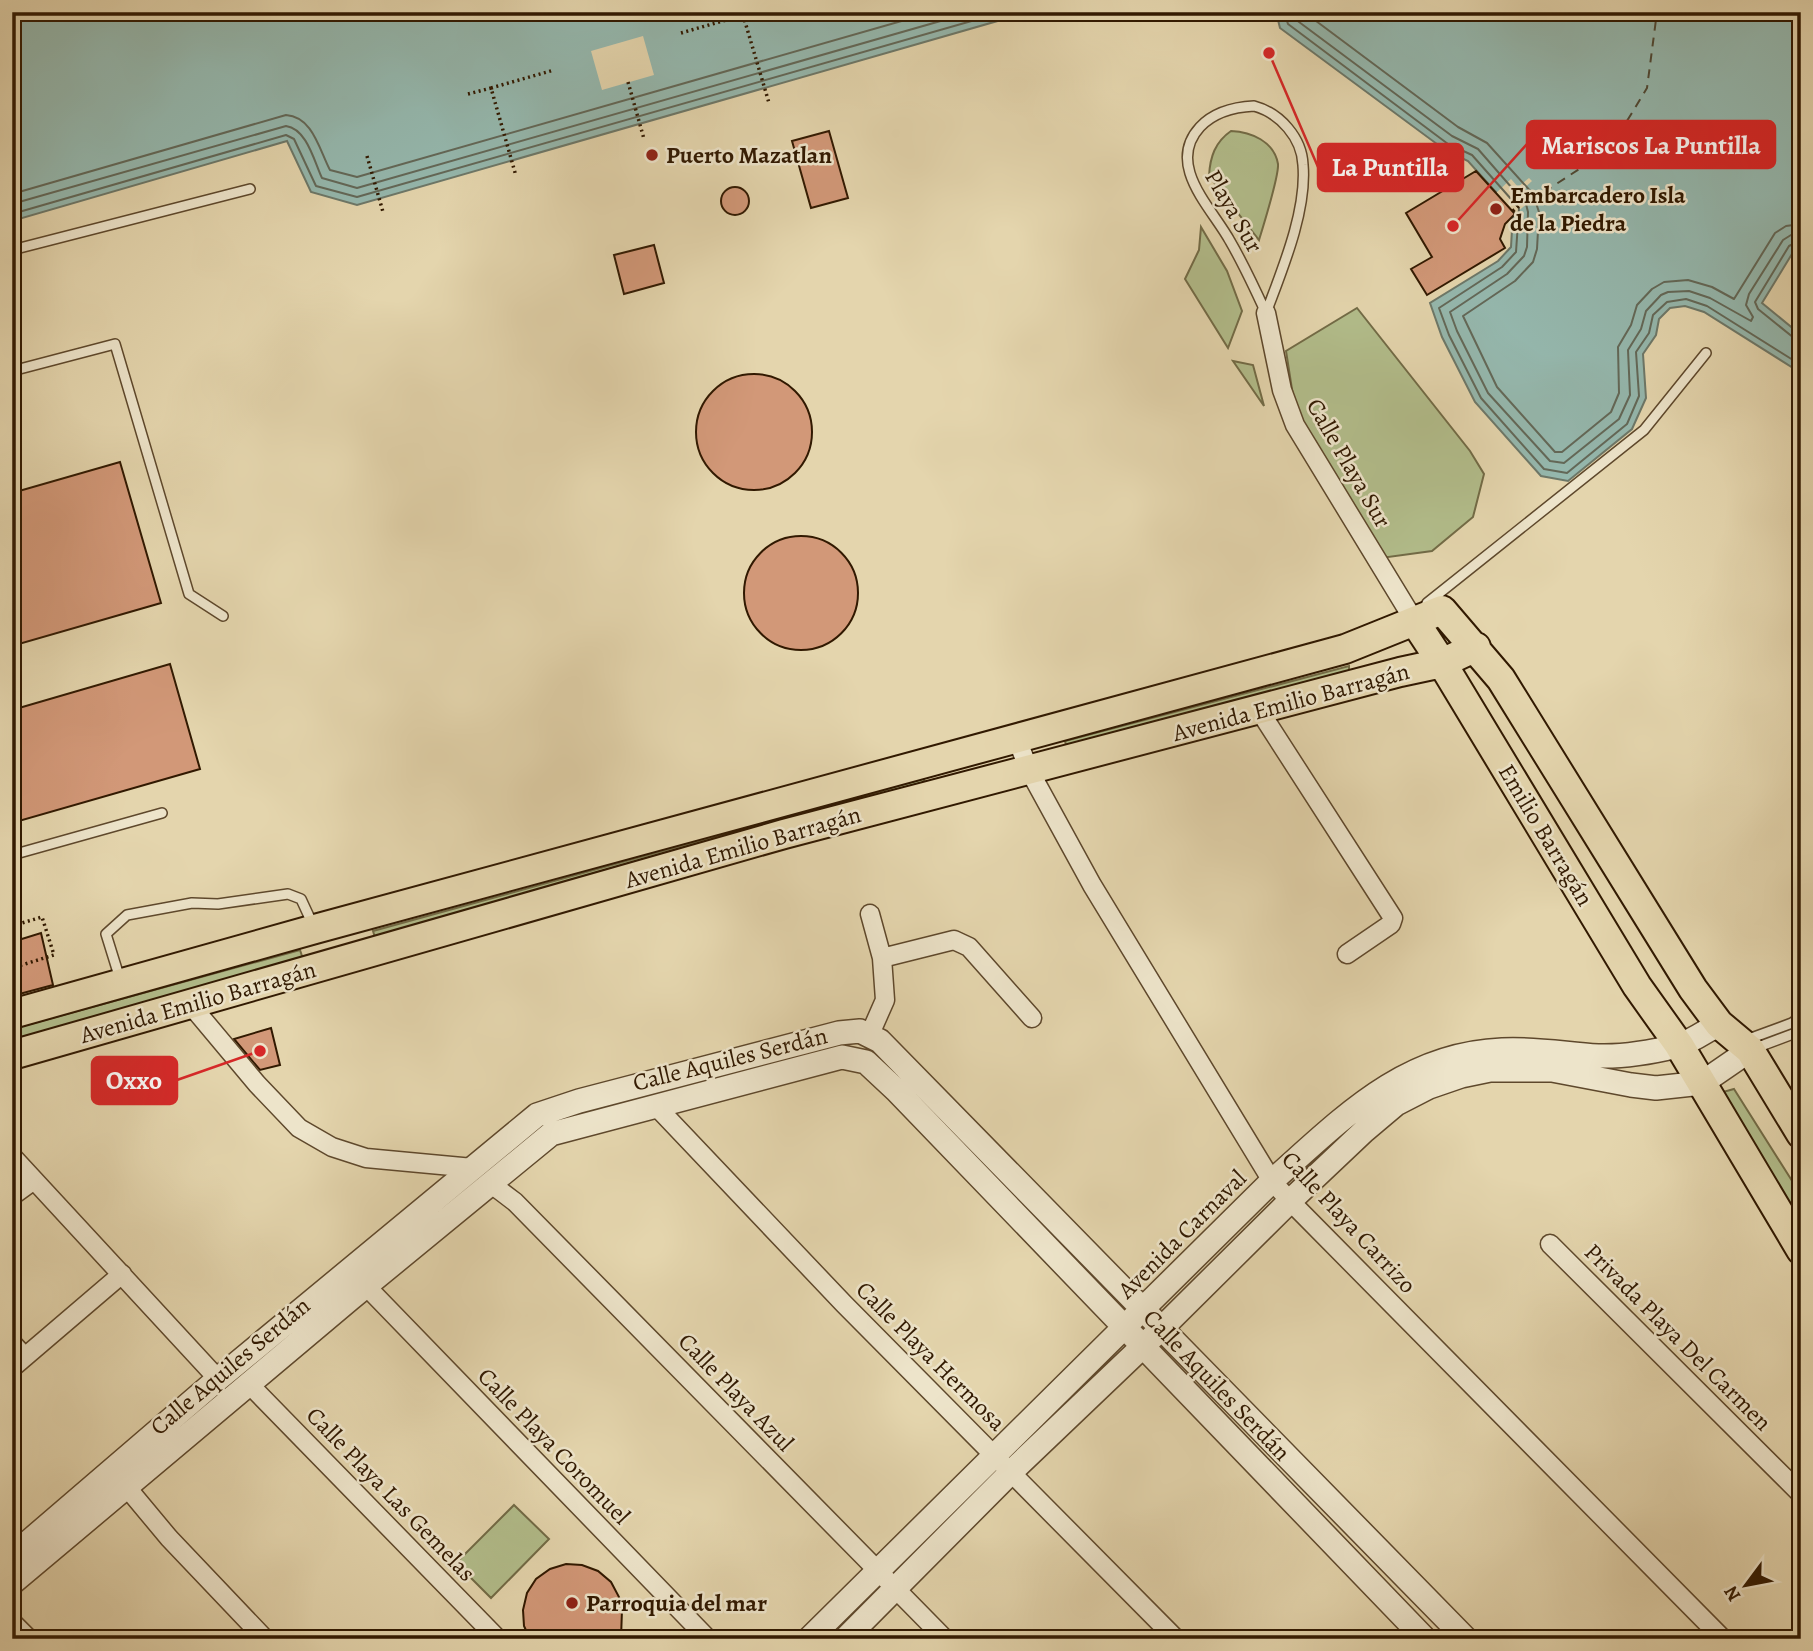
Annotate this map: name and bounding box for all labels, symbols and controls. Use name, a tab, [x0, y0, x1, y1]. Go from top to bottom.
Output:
callout: Mariscos La Puntilla	[1527, 121, 1775, 168]
text: Mariscos La Puntilla	[1541, 128, 1761, 163]
place label: Puerto Mazatlan	[666, 139, 832, 171]
callout: La Puntilla	[1318, 144, 1463, 191]
marker: Puerto Mazatlan	[644, 147, 660, 163]
text: La Puntilla	[1331, 150, 1449, 185]
street label: Playa Sur	[1197, 164, 1271, 258]
place label: Embarcadero Isla de la Piedra	[1510, 179, 1686, 239]
marker: Embarcadero Isla de la Piedra	[1488, 201, 1504, 217]
street label: Calle Playa Sur	[1299, 392, 1399, 534]
street label: Avenida Emilio Barragán	[1168, 655, 1413, 749]
street label: Emilio Barragán	[1491, 758, 1601, 912]
street label: Avenida Emilio Barragán	[620, 798, 865, 896]
street label: Avenida Emilio Barragán	[75, 953, 320, 1051]
street label: Calle Aquiles Serdán	[629, 1019, 831, 1099]
callout: Oxxo	[92, 1057, 177, 1104]
text: Oxxo	[106, 1063, 162, 1098]
street label: Calle Playa Carrizo	[1275, 1144, 1423, 1300]
street label: Avenida Carnaval	[1110, 1163, 1253, 1306]
street label: Privada Playa Del Carmen	[1577, 1236, 1779, 1438]
street label: Calle Playa Hermosa	[849, 1274, 1014, 1439]
street label: Calle Aquiles Serdán	[143, 1290, 317, 1442]
street label: Calle Aquiles Serdán	[1136, 1302, 1298, 1468]
street label: Calle Playa Azul	[671, 1326, 801, 1458]
street label: Calle Playa Coromuel	[471, 1361, 637, 1531]
street label: Calle Playa Las Gemelas	[299, 1400, 483, 1588]
north arrow	[1712, 1550, 1782, 1620]
text: N	[1718, 1581, 1747, 1606]
place label: Parroquia del mar	[586, 1587, 767, 1619]
marker: Parroquia del mar	[564, 1595, 580, 1611]

